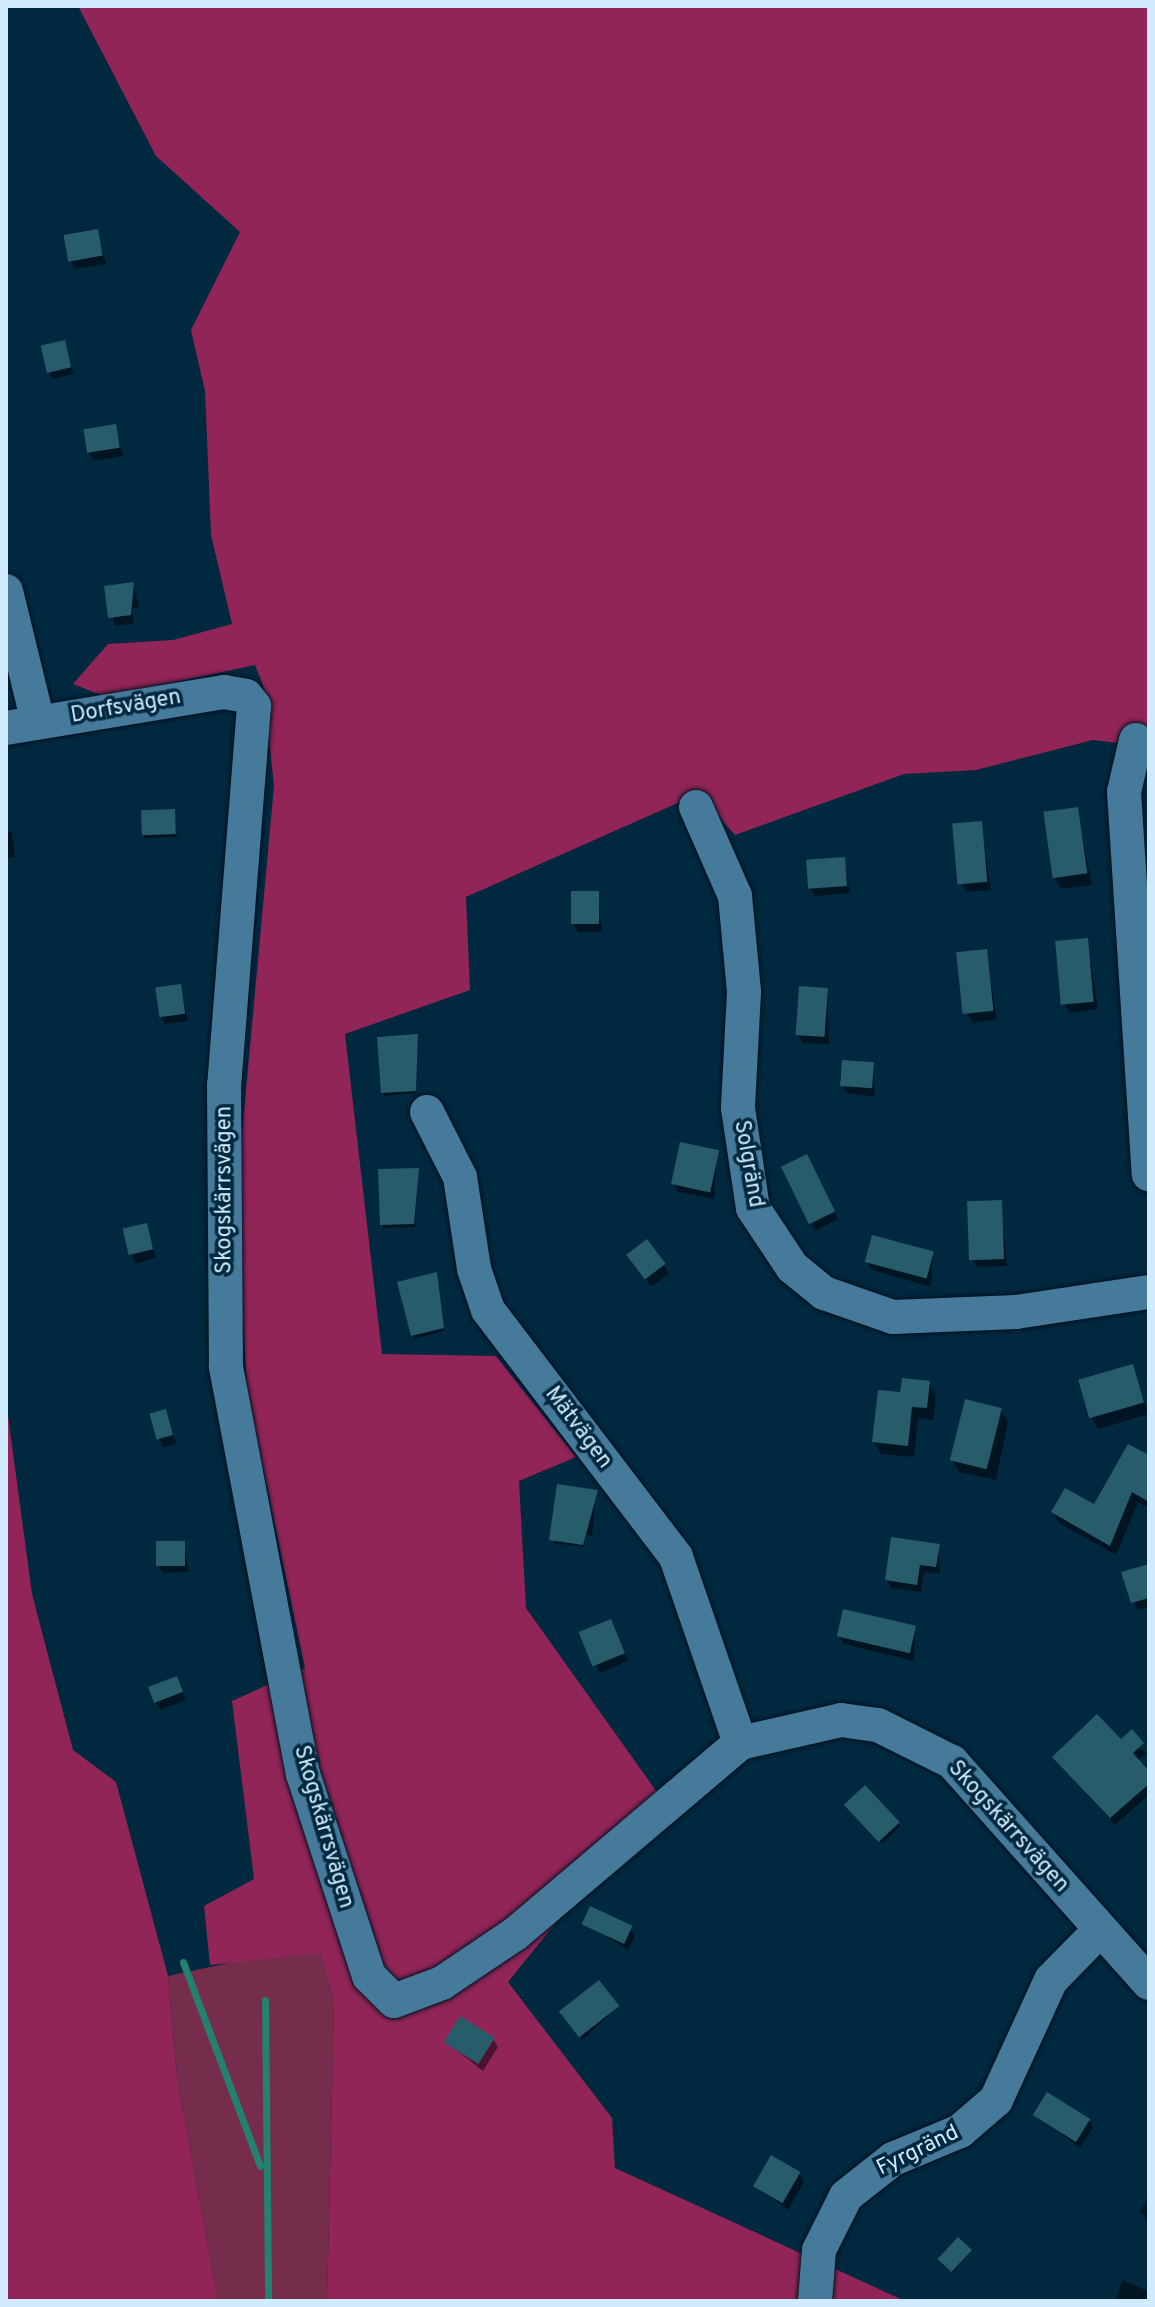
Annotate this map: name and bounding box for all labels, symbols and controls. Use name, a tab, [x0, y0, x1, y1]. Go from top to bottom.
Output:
street label: Dorfsvägen	[69, 684, 183, 730]
street label: Skogskärrsvägen	[212, 1106, 238, 1274]
street label: Solgränd	[727, 1118, 769, 1210]
street label: Mätvägen	[539, 1382, 617, 1474]
street label: Skogskärrsvägen	[287, 1743, 359, 1911]
street label: Skogskärrsvägen	[942, 1756, 1074, 1898]
street label: Fyrgränd	[873, 2120, 963, 2182]

